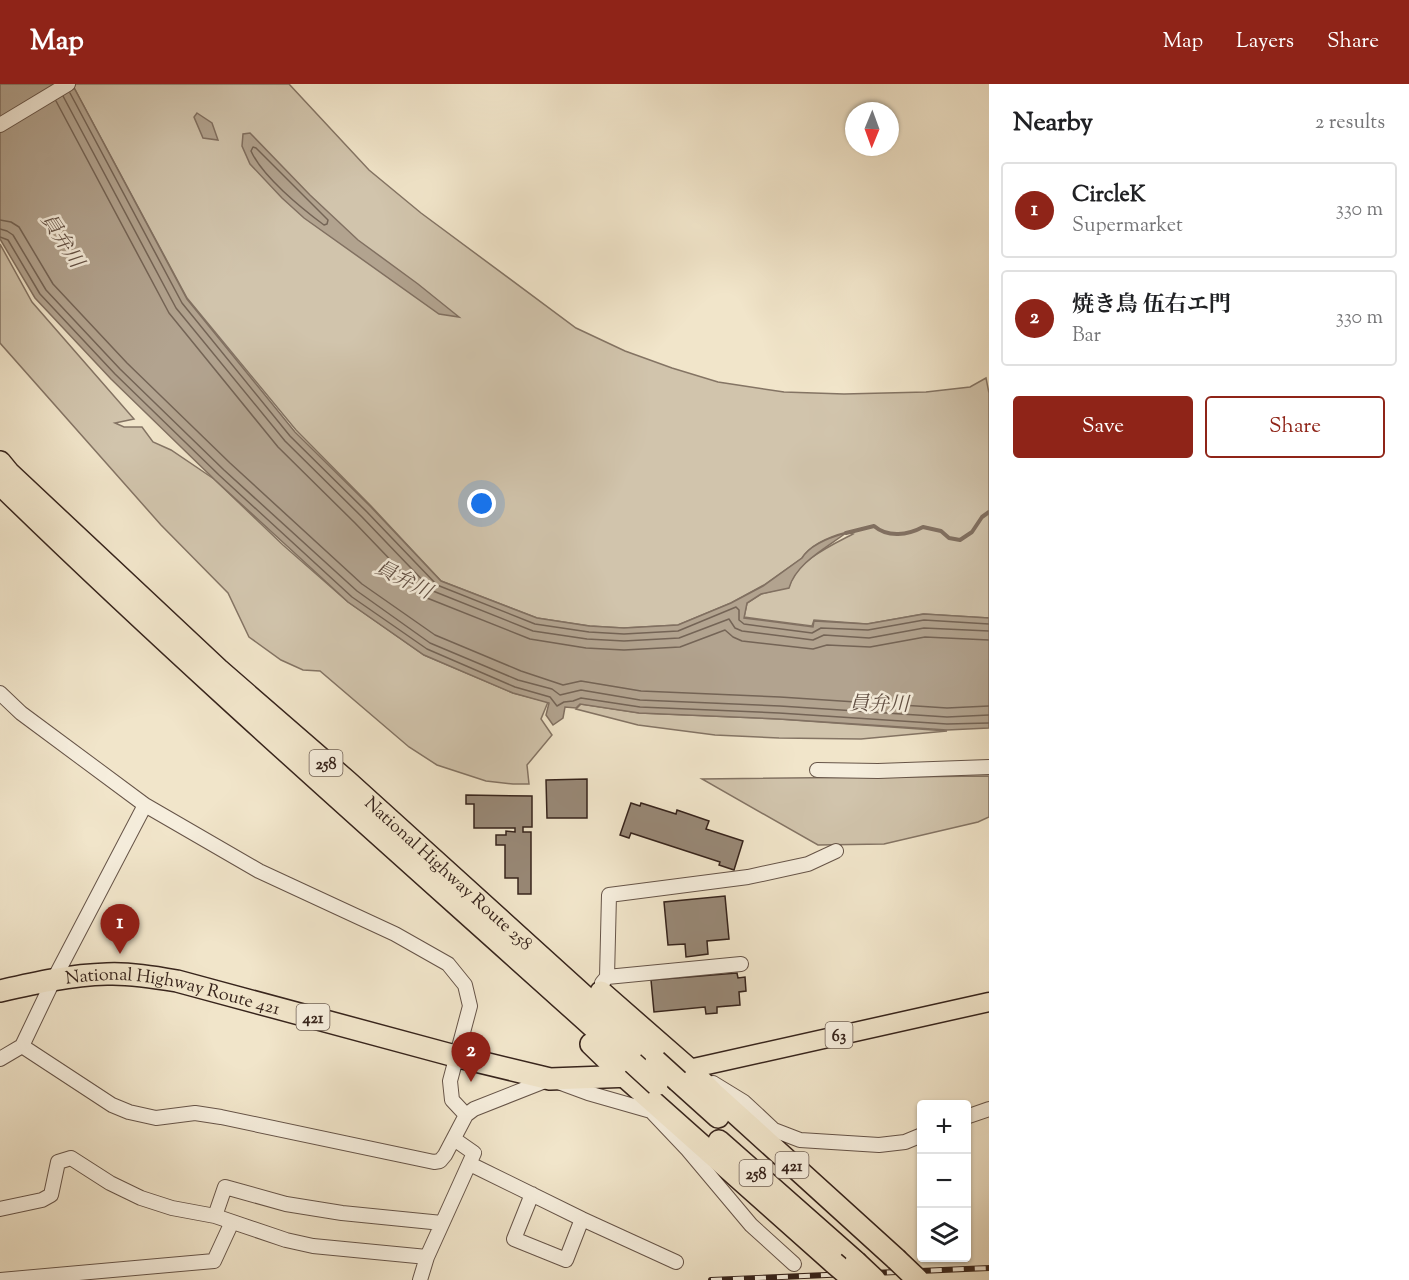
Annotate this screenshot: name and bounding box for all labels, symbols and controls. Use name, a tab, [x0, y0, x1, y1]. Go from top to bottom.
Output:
text: Map	[30, 22, 84, 62]
text: Map	[1163, 27, 1203, 57]
text: Layers	[1236, 27, 1294, 57]
text: Share	[1327, 27, 1379, 57]
north arrow	[845, 102, 899, 156]
text: Nearby	[1013, 105, 1093, 142]
text: 2 results	[1315, 109, 1385, 138]
text: CircleK	[1072, 180, 1146, 212]
text: 1	[1031, 196, 1038, 225]
text: 330 m	[1336, 196, 1383, 225]
water label: 員弁川	[32, 208, 90, 276]
text: Supermarket	[1072, 212, 1183, 241]
text: 焼き鳥 伍右エ門	[1072, 290, 1231, 322]
text: 2	[1030, 304, 1039, 333]
text: 330 m	[1336, 304, 1383, 333]
text: Bar	[1072, 322, 1101, 351]
button: Save	[1013, 396, 1193, 458]
button: Share	[1205, 396, 1385, 458]
your location	[467, 489, 496, 518]
water label: 員弁川	[370, 555, 438, 609]
water label: 員弁川	[849, 690, 911, 721]
road number: 258	[310, 750, 342, 776]
street label: National Highway Route 258	[358, 792, 537, 958]
pin: 1	[100, 904, 140, 954]
street label: National Highway Route 421	[64, 963, 283, 1023]
road number: 421	[296, 1004, 330, 1030]
road number: 63	[826, 1022, 852, 1048]
pin: 2	[452, 1032, 490, 1082]
map controls	[917, 1100, 971, 1262]
button: +	[917, 1100, 971, 1154]
road number: 421	[776, 1152, 808, 1178]
button: −	[917, 1154, 971, 1208]
road number: 258	[740, 1160, 772, 1186]
button: layers	[917, 1208, 971, 1262]

